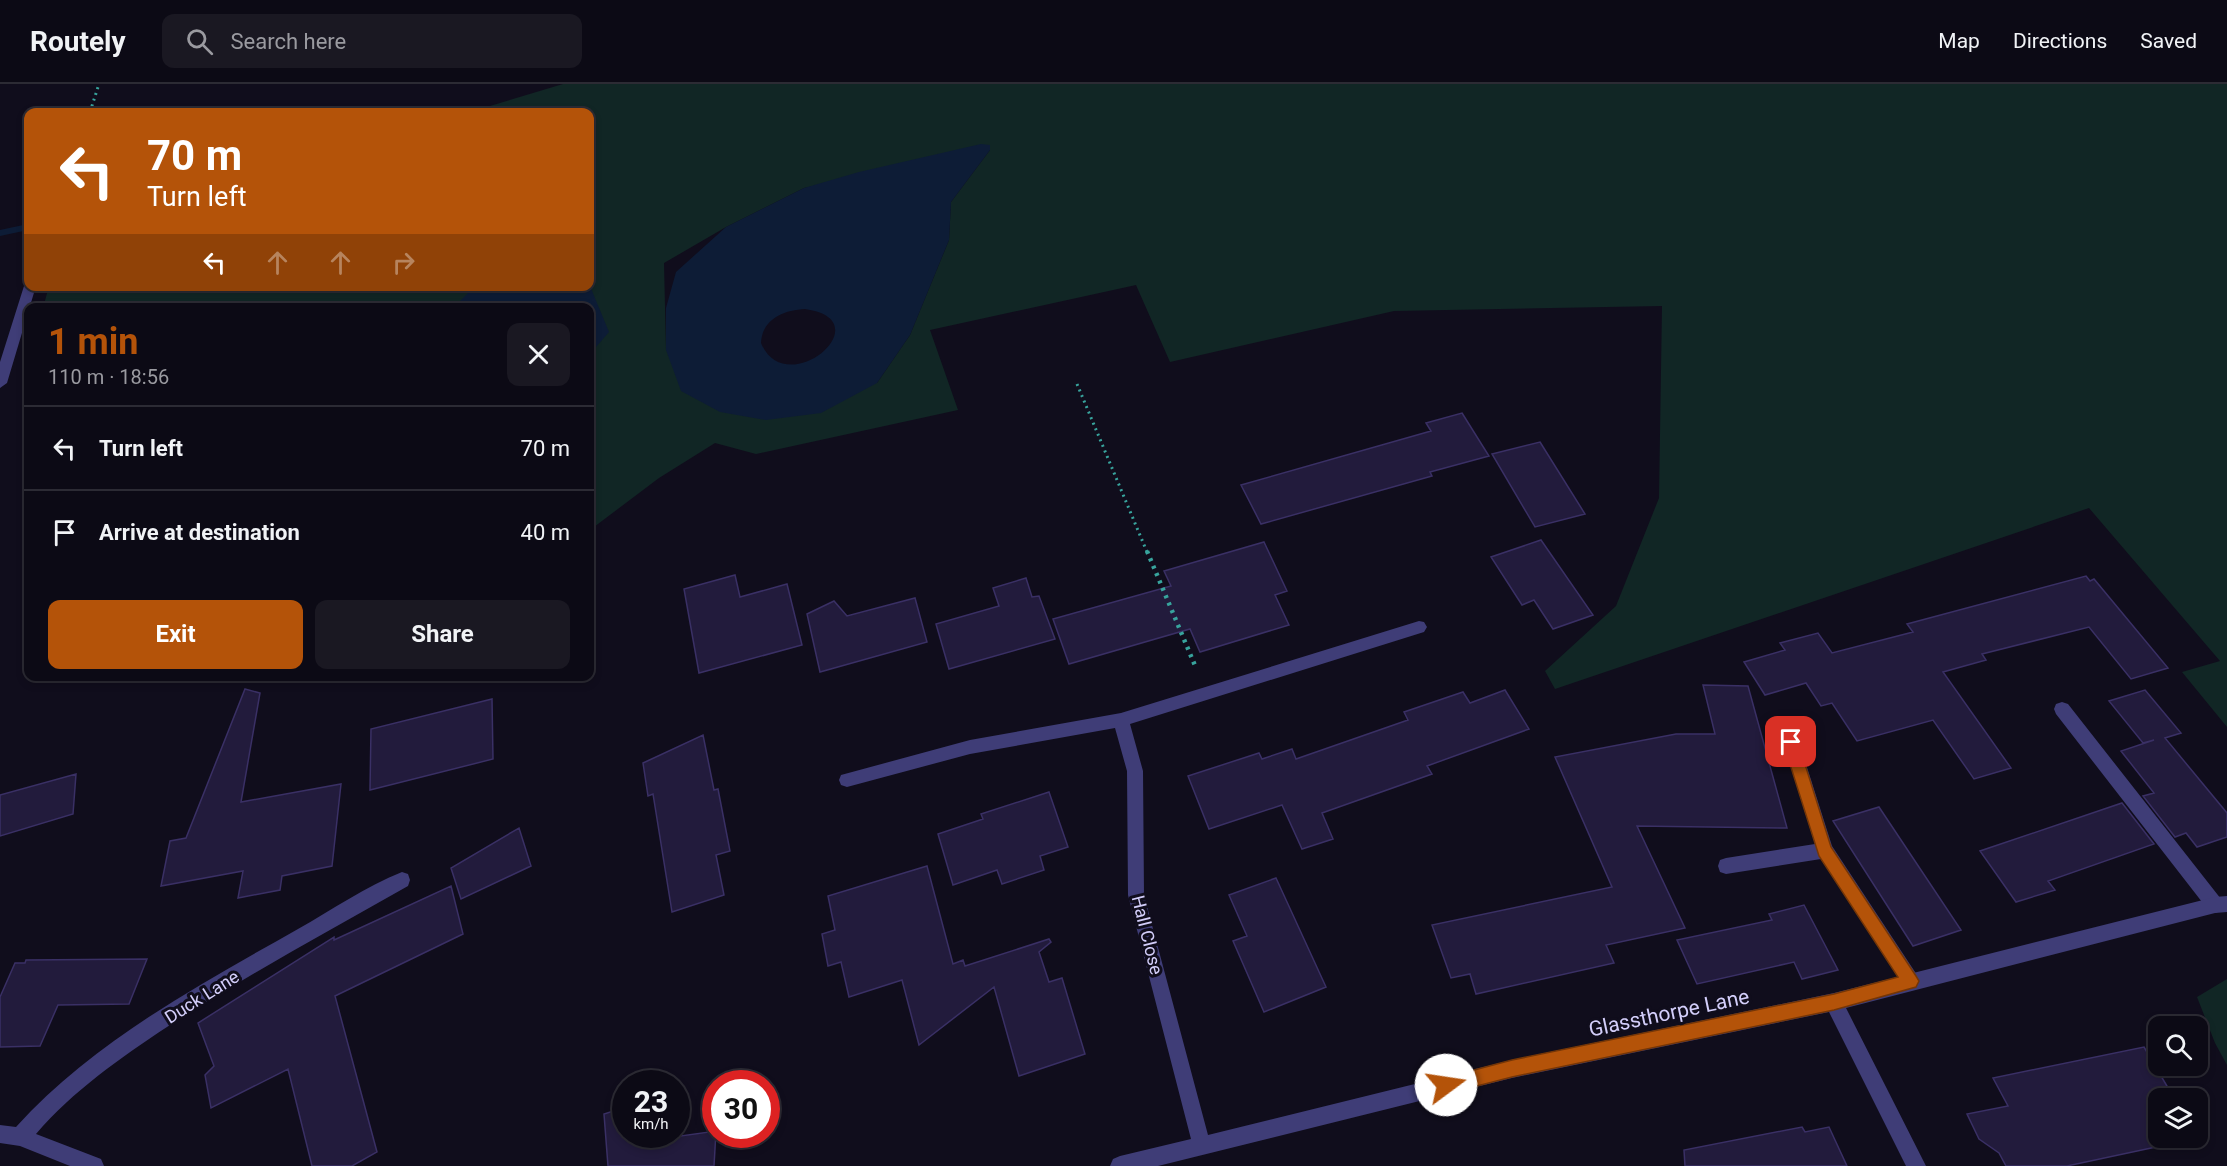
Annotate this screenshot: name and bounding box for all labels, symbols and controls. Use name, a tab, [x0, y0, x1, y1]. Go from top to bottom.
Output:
search box	[162, 14, 582, 68]
text: Routely	[30, 25, 126, 58]
icon: search	[183, 25, 216, 58]
text: Search here	[231, 29, 346, 54]
text: Map	[1938, 29, 1980, 53]
text: Directions	[2013, 29, 2107, 53]
text: Saved	[2140, 29, 2197, 53]
text: 70 m	[147, 131, 242, 180]
icon: left	[48, 132, 126, 210]
text: Turn left	[147, 181, 247, 213]
icon: left	[198, 246, 231, 279]
icon: ahead	[261, 246, 294, 279]
icon: ahead	[324, 246, 357, 279]
icon: right	[387, 246, 420, 279]
text: 1 min	[48, 321, 139, 363]
button: close	[507, 323, 570, 386]
text: 110 m · 18:56	[48, 365, 169, 389]
icon: left	[48, 432, 81, 465]
text: Turn left	[99, 436, 183, 461]
text: 70 m	[521, 436, 570, 461]
icon: arrive	[48, 516, 81, 549]
text: Arrive at destination	[99, 520, 300, 545]
text: 40 m	[521, 520, 570, 545]
button: Exit	[48, 600, 303, 669]
button: Share	[315, 600, 570, 669]
pin	[1765, 716, 1816, 767]
icon: arrive	[1774, 725, 1807, 758]
street label: Hall Close	[1127, 893, 1167, 977]
street label: Duck Lane	[161, 965, 243, 1028]
street label: Glassthorpe Lane	[1586, 984, 1752, 1042]
map controls	[2148, 1016, 2208, 1148]
button: search	[2148, 1016, 2208, 1076]
position arrow	[1414, 1053, 1478, 1117]
speed limit sign: 30	[702, 1070, 780, 1148]
text: 23	[634, 1084, 668, 1119]
button: layers	[2148, 1088, 2208, 1148]
text: km/h	[633, 1115, 669, 1133]

